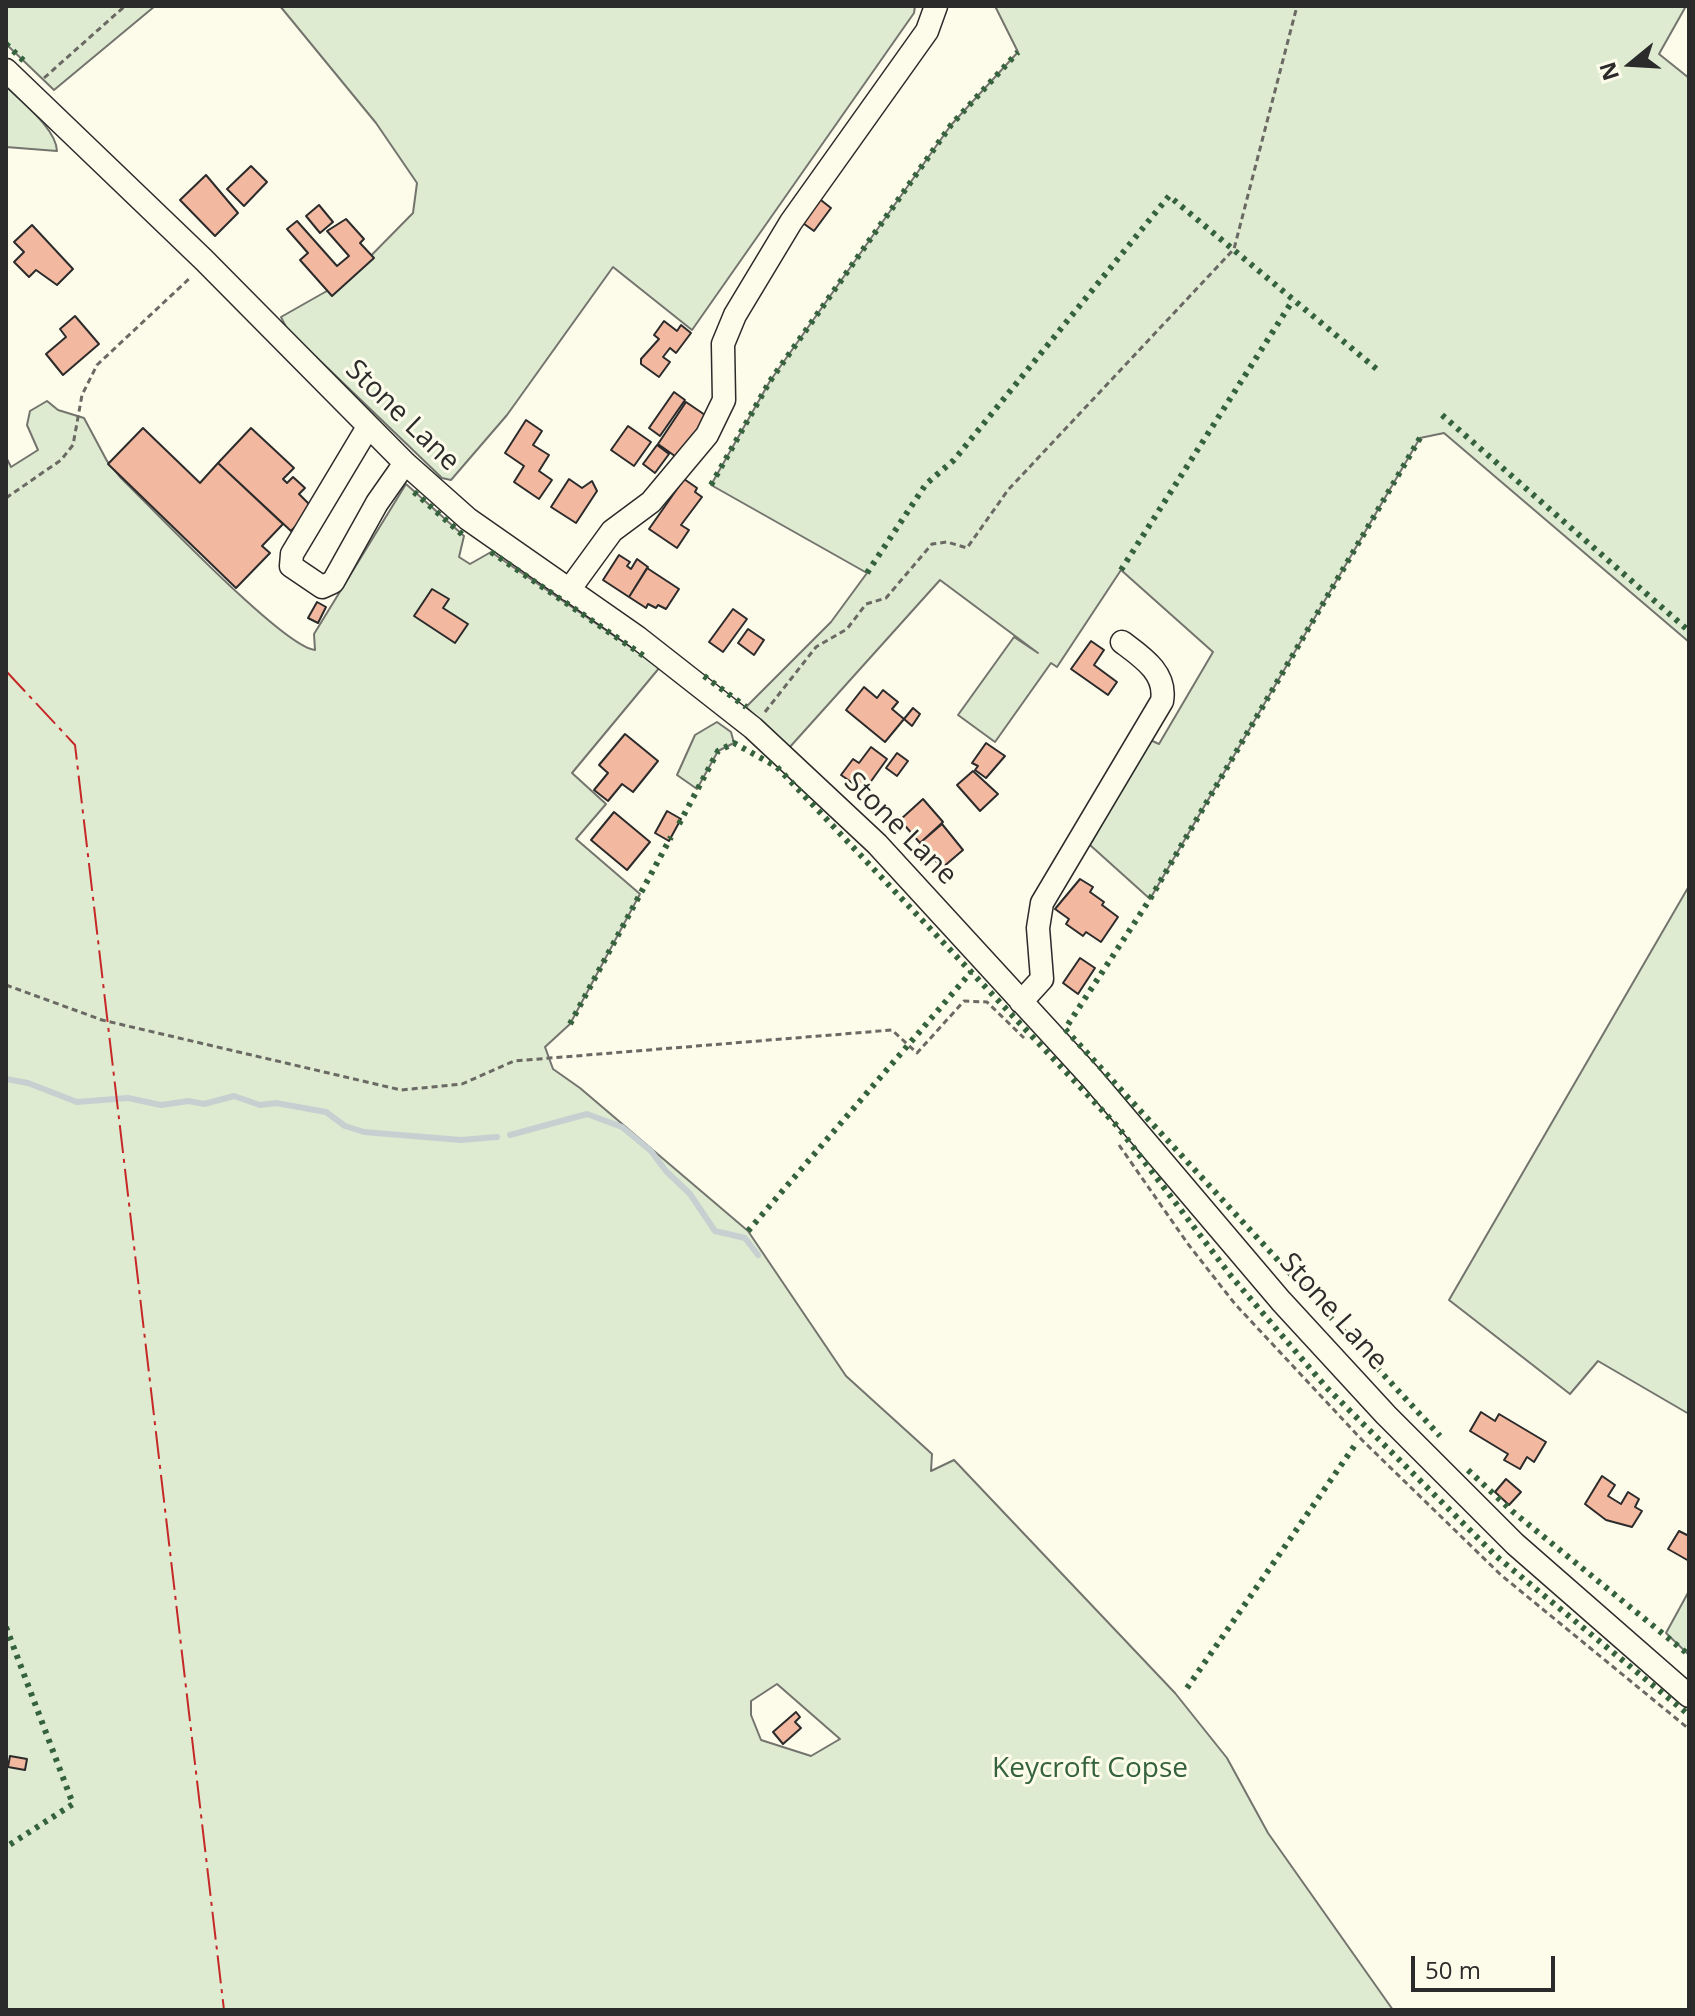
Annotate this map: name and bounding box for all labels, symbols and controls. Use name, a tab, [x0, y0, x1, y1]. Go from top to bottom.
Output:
north arrow	[1591, 24, 1671, 104]
text: N	[1591, 58, 1625, 85]
street label: Stone Lane	[338, 353, 466, 479]
street label: Stone Lane	[837, 766, 963, 892]
street label: Stone Lane	[1272, 1247, 1394, 1377]
park label: Keycroft Copse	[992, 1752, 1188, 1786]
scale bar	[1415, 1940, 1559, 1990]
text: 50 m	[1425, 1953, 1481, 1986]

